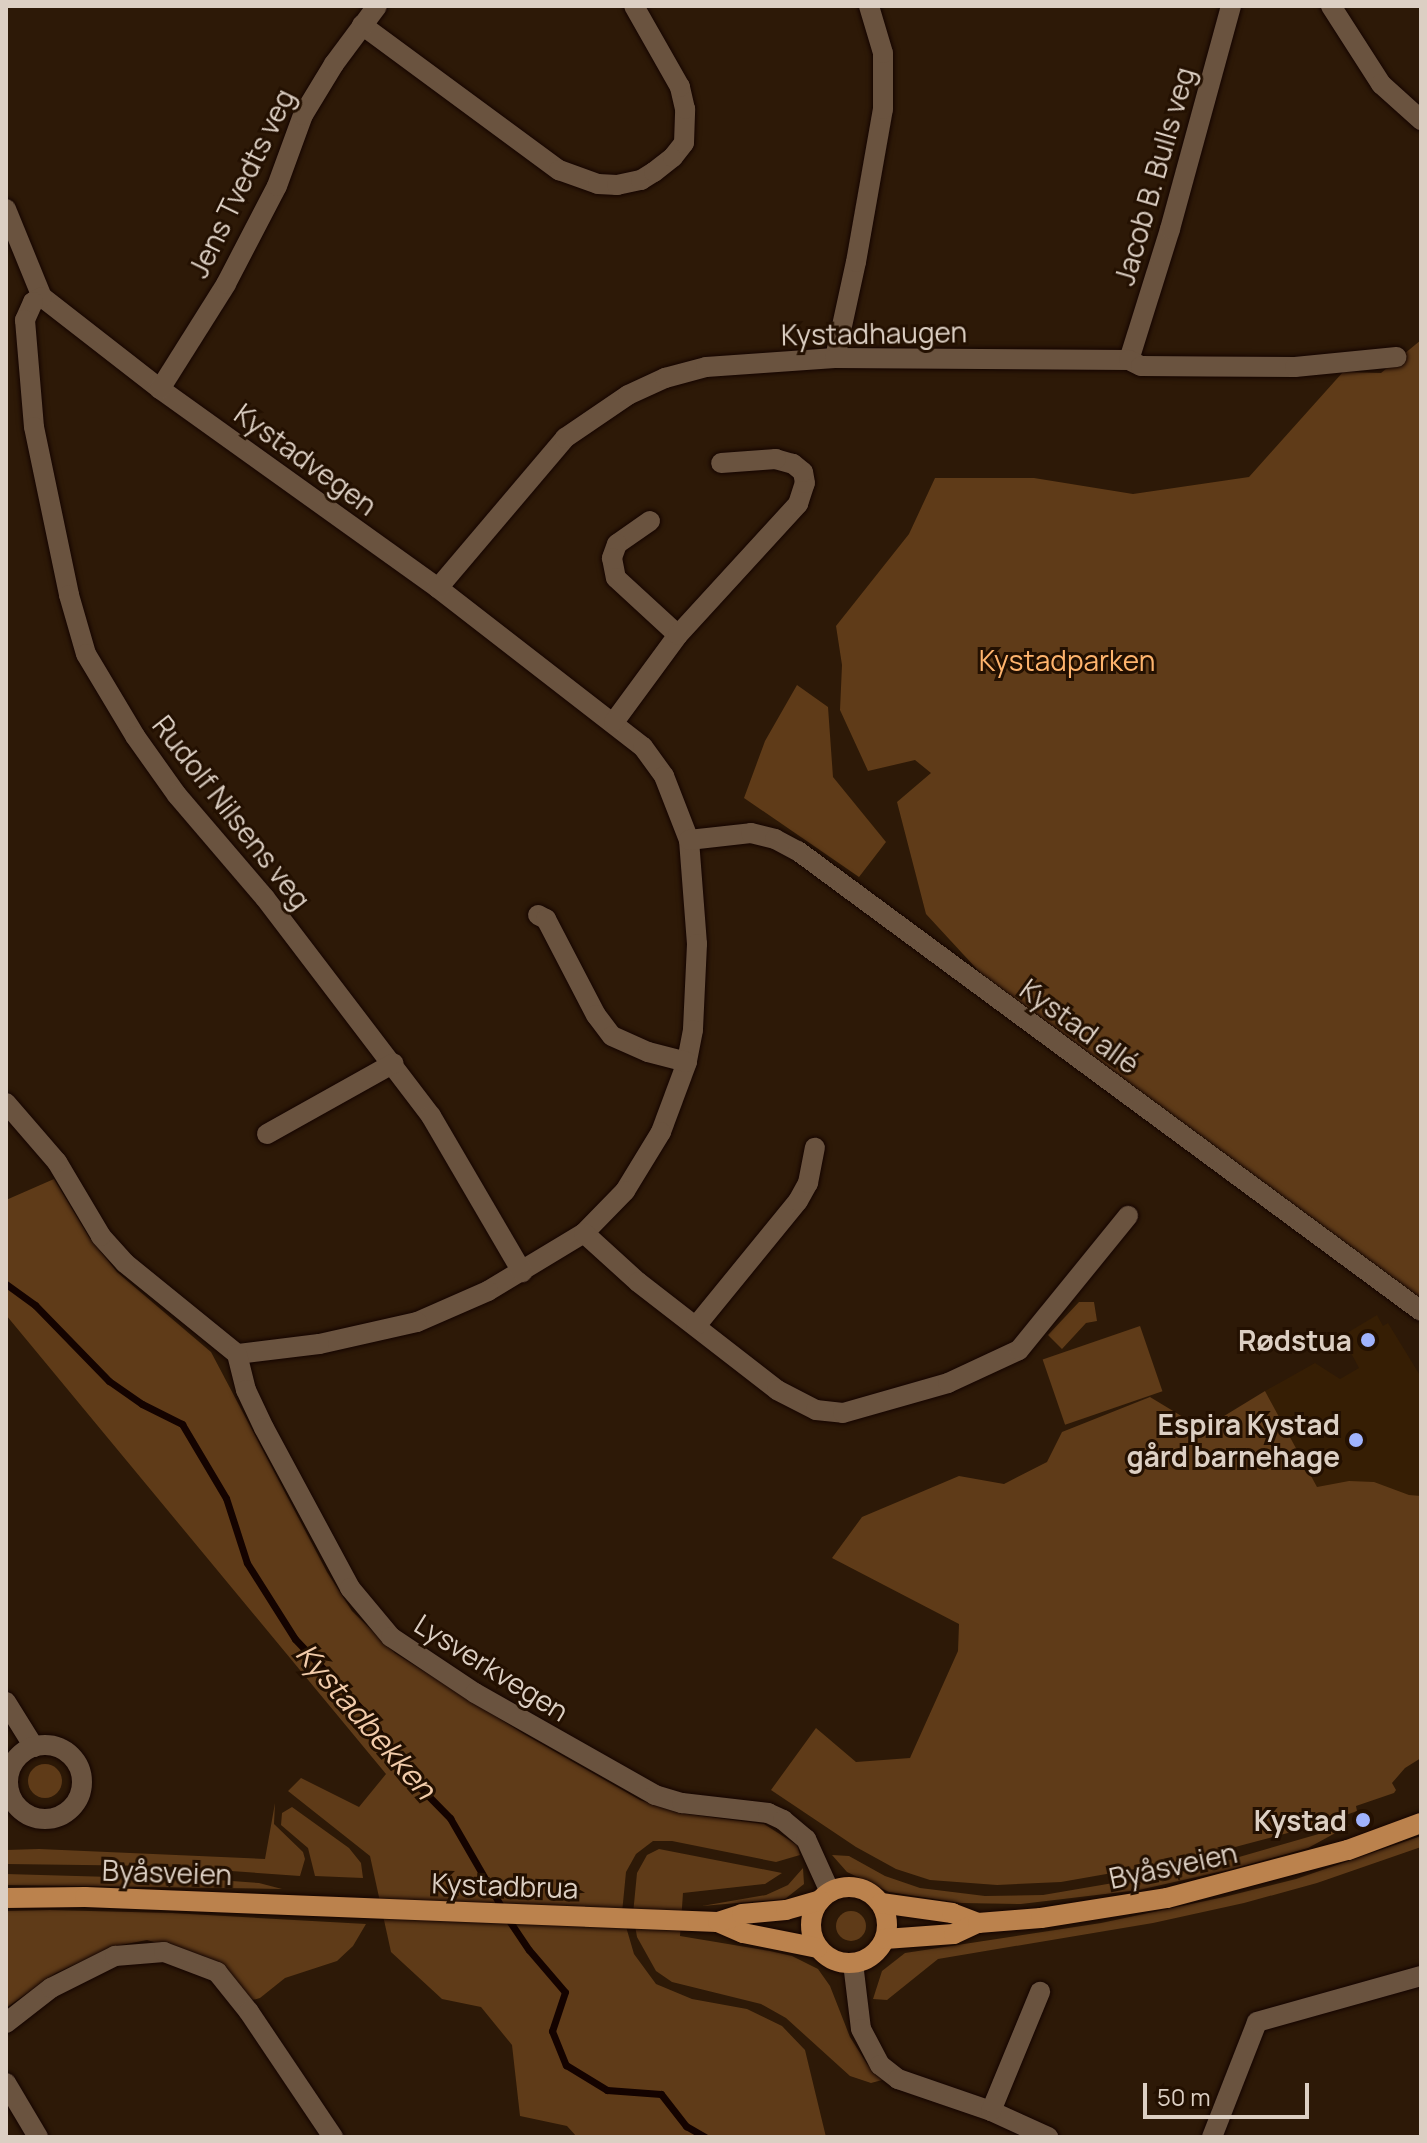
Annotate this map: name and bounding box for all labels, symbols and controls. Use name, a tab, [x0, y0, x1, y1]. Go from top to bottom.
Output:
street label: Jacob B. Bulls veg	[1107, 63, 1201, 289]
street label: Jens Tvedts veg	[181, 83, 301, 283]
street label: Kystadhaugen	[781, 315, 967, 351]
street label: Kystadvegen	[228, 396, 384, 522]
park label: Kystadparken	[979, 643, 1155, 677]
street label: Rudolf Nilsens veg	[146, 709, 318, 915]
street label: Kystad allé	[1014, 972, 1146, 1080]
place label: Rødstua	[1238, 1323, 1352, 1357]
marker: Rødstua	[1359, 1331, 1377, 1349]
place label: Espira Kystad gård barnehage	[1126, 1407, 1340, 1473]
marker: Espira Kystad gård barnehage	[1347, 1431, 1365, 1449]
street label: Lysverkvegen	[409, 1606, 575, 1728]
water label: Kystadbekken	[289, 1636, 443, 1806]
place label: Kystad	[1254, 1803, 1347, 1837]
marker: Kystad	[1354, 1811, 1372, 1829]
street label: Byåsveien	[1106, 1835, 1240, 1895]
street label: Byåsveien	[101, 1853, 233, 1891]
street label: Kystadbrua	[431, 1866, 579, 1904]
scale bar	[1147, 2067, 1313, 2117]
text: 50 m	[1157, 2080, 1211, 2113]

